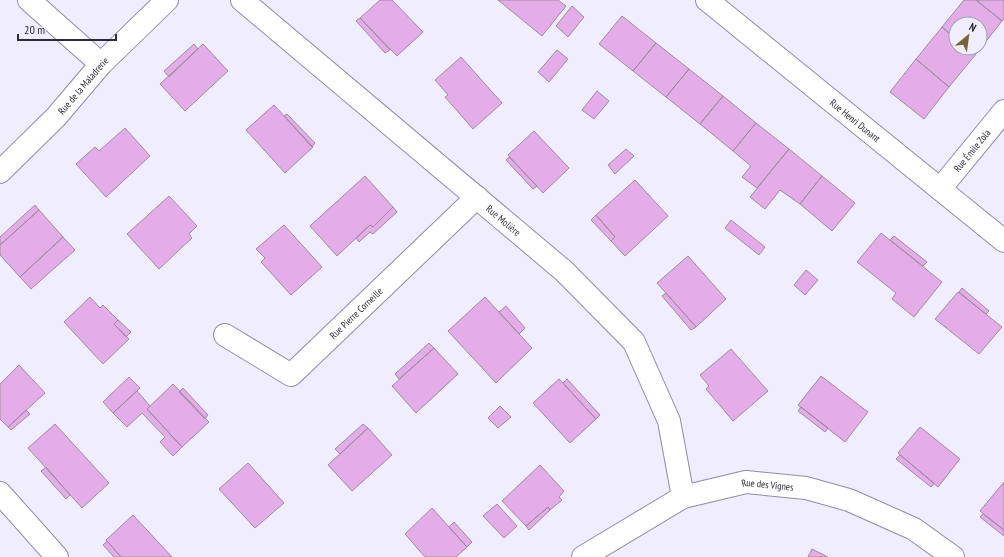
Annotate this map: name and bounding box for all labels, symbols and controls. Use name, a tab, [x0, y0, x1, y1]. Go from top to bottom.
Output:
scale bar	[18, 16, 116, 42]
north arrow	[948, 16, 988, 56]
text: N	[967, 20, 979, 35]
text: 20 m	[24, 22, 45, 37]
street label: Rue de la Maladrerie	[55, 54, 111, 117]
street label: Rue Henri Dunant	[827, 96, 883, 145]
street label: Rue Émile Zola	[950, 126, 993, 174]
street label: Rue Molière	[484, 202, 524, 239]
street label: Rue Pierre Corneille	[326, 284, 385, 341]
street label: Rue des Vignes	[740, 476, 795, 493]

